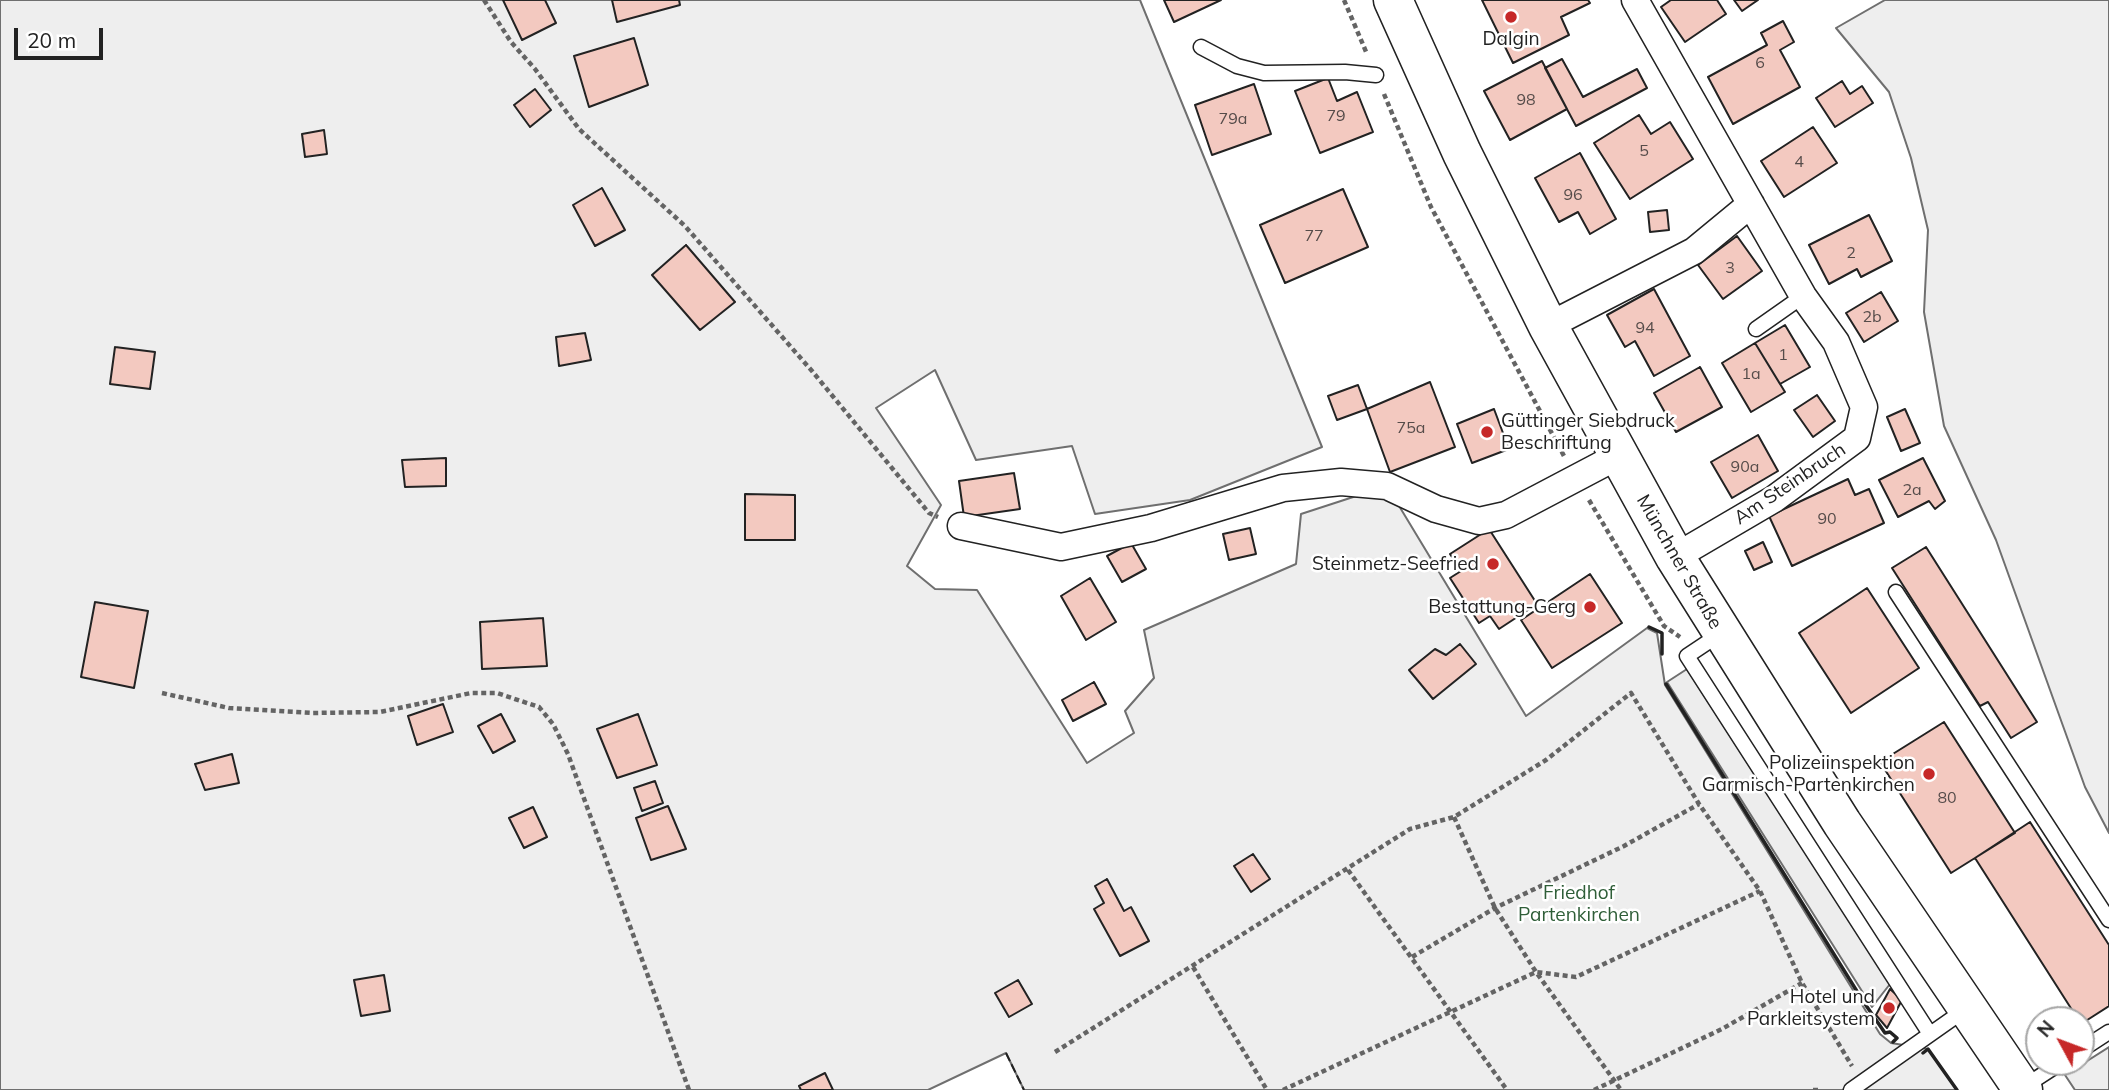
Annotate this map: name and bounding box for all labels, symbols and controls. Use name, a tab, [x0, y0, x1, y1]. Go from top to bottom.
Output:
marker: Dalgin	[1503, 9, 1519, 25]
scale bar	[18, 14, 107, 58]
text: 20 m	[27, 27, 76, 53]
place label: Dalgin	[1482, 28, 1540, 50]
house number: 6	[1755, 53, 1765, 73]
house number: 98	[1516, 90, 1536, 110]
house number: 79	[1326, 106, 1346, 126]
house number: 79a	[1219, 109, 1247, 129]
house number: 5	[1639, 141, 1649, 161]
house number: 4	[1794, 152, 1804, 172]
house number: 96	[1563, 185, 1583, 205]
house number: 77	[1304, 226, 1324, 246]
house number: 2	[1846, 243, 1856, 263]
house number: 3	[1725, 258, 1735, 278]
house number: 2b	[1862, 307, 1882, 327]
house number: 94	[1635, 318, 1655, 338]
house number: 1	[1778, 345, 1788, 365]
house number: 1a	[1741, 364, 1761, 384]
place label: Güttinger Siebdruck Beschriftung	[1501, 410, 1675, 454]
house number: 75a	[1397, 418, 1425, 438]
marker: Güttinger Siebdruck Beschriftung	[1479, 424, 1495, 440]
street label: Am Steinbruch	[1730, 438, 1850, 530]
house number: 90a	[1731, 457, 1759, 477]
house number: 2a	[1902, 480, 1922, 500]
street label: Münchner Straße	[1631, 491, 1727, 633]
house number: 90	[1817, 509, 1837, 529]
place label: Steinmetz-Seefried	[1312, 553, 1479, 575]
marker: Steinmetz-Seefried	[1485, 556, 1501, 572]
place label: Bestattung-Gerg	[1428, 596, 1576, 618]
marker: Bestattung-Gerg	[1582, 599, 1598, 615]
place label: Polizeiinspektion Garmisch-Partenkirchen	[1702, 752, 1915, 796]
marker: Polizeiinspektion Garmisch-Partenkirchen	[1921, 766, 1937, 782]
house number: 80	[1937, 788, 1957, 808]
park label: Friedhof Partenkirchen	[1518, 882, 1640, 926]
place label: Hotel und Parkleitsystem	[1747, 986, 1875, 1030]
marker: Hotel und Parkleitsystem	[1881, 1000, 1897, 1016]
north arrow	[2025, 1006, 2095, 1076]
text: N	[2032, 1015, 2059, 1042]

